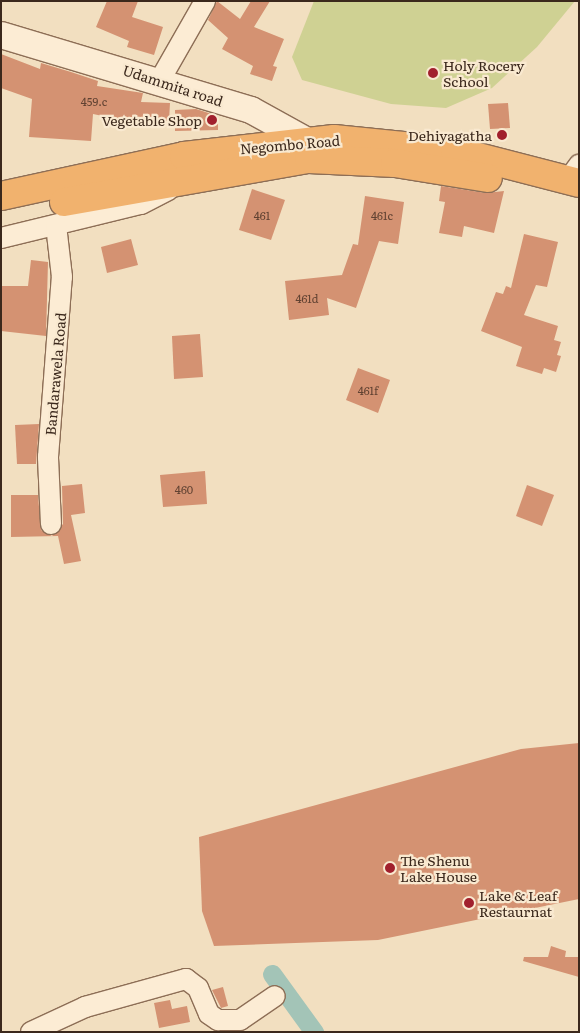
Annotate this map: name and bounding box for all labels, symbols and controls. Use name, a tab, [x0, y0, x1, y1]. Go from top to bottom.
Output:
place label: Holy Rocery School	[443, 57, 524, 90]
street label: Udammita road	[121, 61, 225, 109]
marker: Holy Rocery School	[427, 67, 439, 79]
house number: 459.c	[81, 94, 107, 108]
place label: Vegetable Shop	[101, 112, 202, 128]
marker: Vegetable Shop	[206, 114, 218, 126]
place label: Dehiyagatha	[408, 127, 492, 143]
marker: Dehiyagatha	[496, 129, 508, 141]
street label: Negombo Road	[239, 131, 341, 157]
house number: 461	[254, 208, 270, 222]
house number: 461c	[371, 208, 393, 222]
house number: 461d	[295, 291, 319, 305]
street label: Bandarawela Road	[41, 312, 69, 436]
house number: 461f	[358, 383, 378, 397]
house number: 460	[175, 482, 193, 496]
place label: The Shenu Lake House	[400, 852, 477, 884]
marker: The Shenu Lake House	[384, 862, 396, 874]
place label: Lake & Leaf Restaurnat	[479, 887, 557, 920]
marker: Lake & Leaf Restaurnat	[463, 897, 475, 909]

